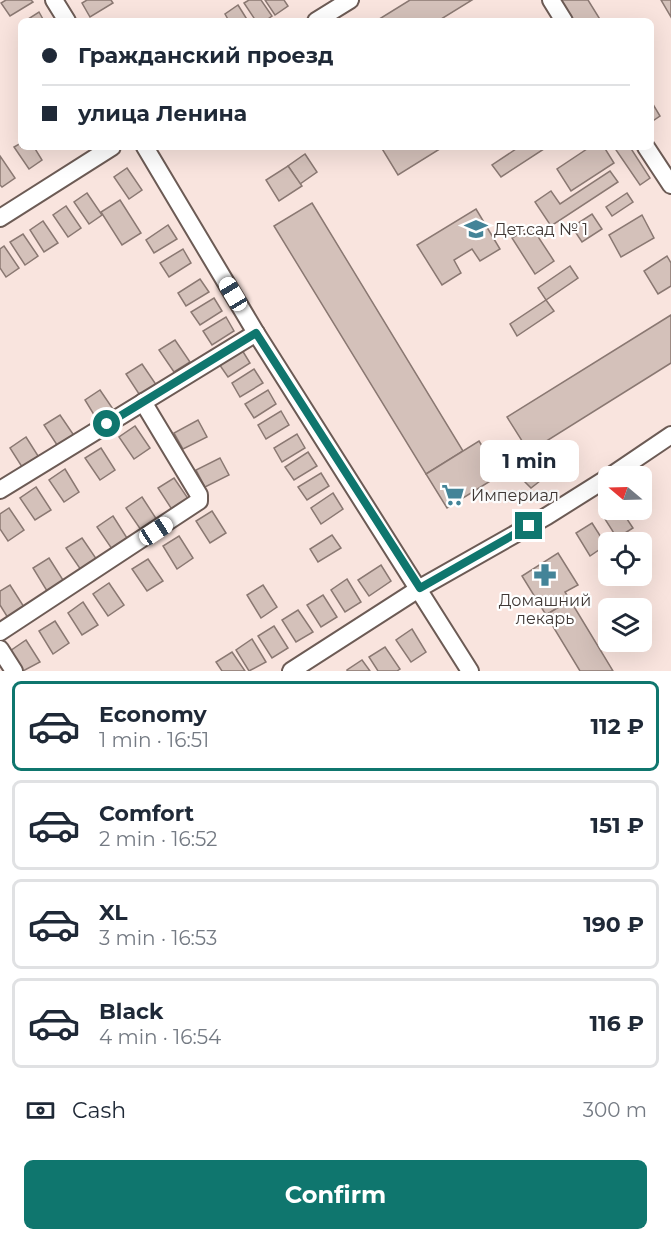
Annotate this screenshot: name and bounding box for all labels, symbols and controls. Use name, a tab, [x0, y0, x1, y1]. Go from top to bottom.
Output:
text: Гражданский проезд	[78, 42, 333, 69]
text: улица Ленина	[78, 100, 247, 127]
school or university icon: Дет.сад № 1	[463, 216, 489, 242]
place label: Дет.сад № 1	[494, 220, 588, 239]
car	[216, 274, 250, 314]
route start	[93, 410, 120, 437]
callout: 1 min	[480, 439, 578, 481]
text: 1 min	[502, 449, 557, 473]
north arrow	[598, 466, 652, 520]
map controls	[598, 466, 652, 652]
supermarket icon: Империал	[440, 482, 466, 508]
place label: Империал	[471, 486, 559, 505]
route end	[515, 512, 542, 539]
car	[136, 514, 176, 548]
button: locate	[598, 532, 652, 586]
pharmacy icon: Домашний лекарь	[532, 562, 558, 588]
place label: Домашний лекарь	[499, 591, 591, 628]
button: layers	[598, 598, 652, 652]
icon: car	[27, 699, 81, 753]
text: Economy	[99, 701, 207, 728]
text: 112 ₽	[590, 713, 644, 740]
text: 1 min · 16:51	[99, 728, 209, 752]
icon: car	[27, 798, 81, 852]
text: Comfort	[99, 800, 194, 827]
text: 151 ₽	[590, 812, 644, 839]
text: 2 min · 16:52	[99, 827, 217, 851]
icon: car	[27, 897, 81, 951]
text: XL	[99, 899, 128, 926]
text: 190 ₽	[583, 911, 644, 938]
text: 3 min · 16:53	[99, 926, 217, 950]
icon: car	[27, 996, 81, 1050]
text: Black	[99, 998, 163, 1025]
text: 116 ₽	[589, 1010, 644, 1037]
text: 4 min · 16:54	[99, 1025, 221, 1049]
icon: cash	[24, 1094, 57, 1127]
text: Cash	[72, 1097, 126, 1124]
text: 300 m	[583, 1098, 647, 1122]
button: Confirm	[24, 1160, 647, 1229]

